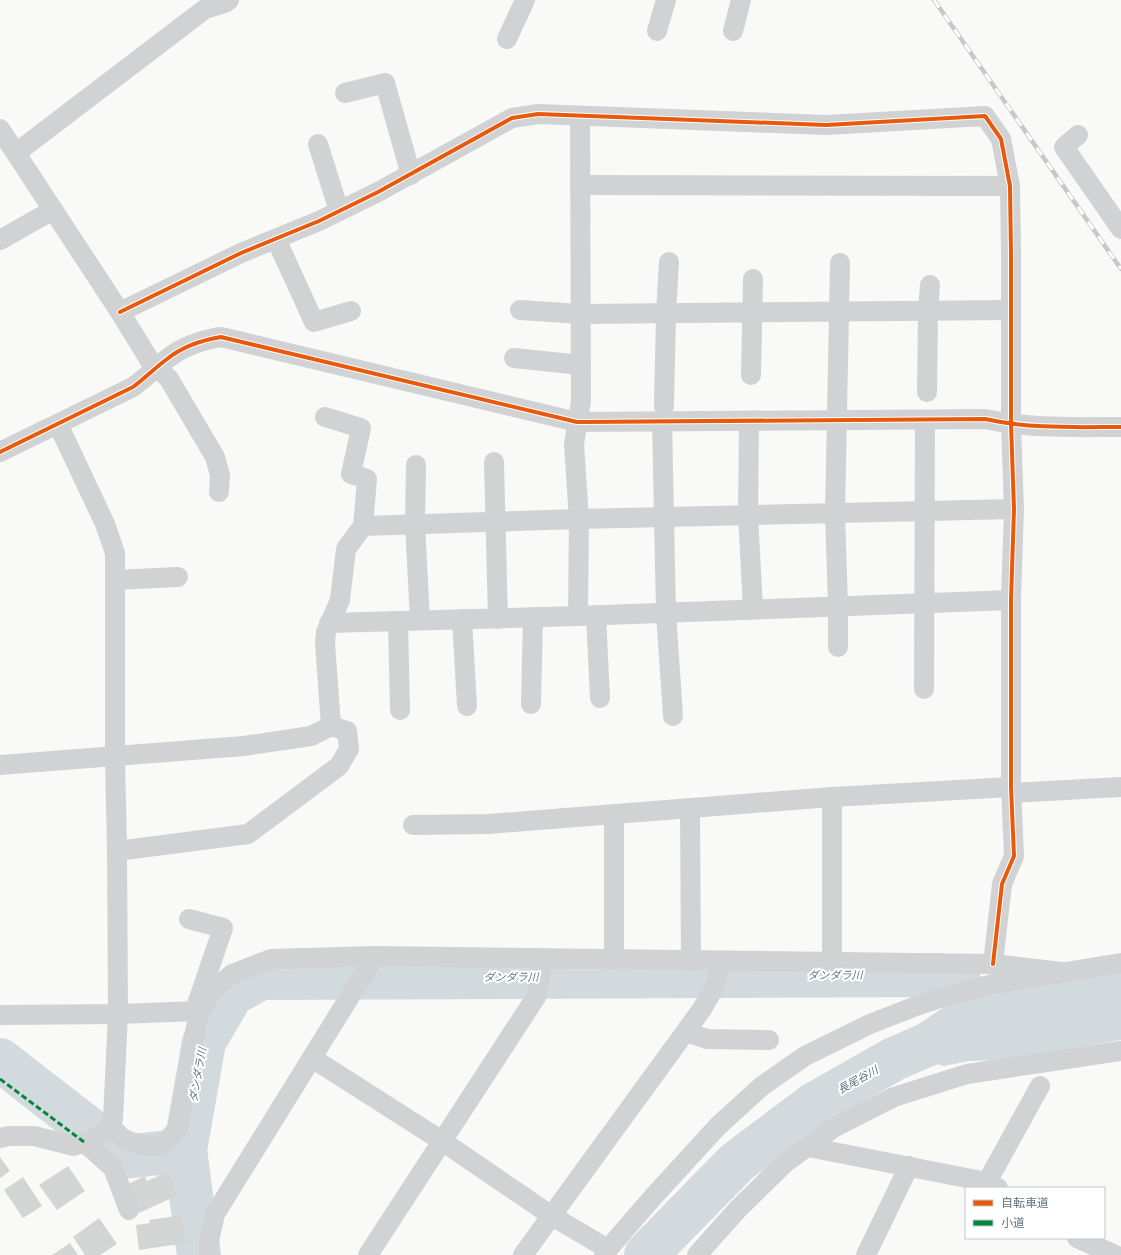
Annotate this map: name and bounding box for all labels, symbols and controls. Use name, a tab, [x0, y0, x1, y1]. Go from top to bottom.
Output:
water label: ダンダラ川	[808, 969, 863, 982]
water label: ダンダラ川	[484, 971, 539, 984]
water label: ダンダラ川	[187, 1046, 209, 1103]
water label: 長尾谷川	[836, 1063, 881, 1096]
legend	[965, 1187, 1105, 1239]
text: 自転車道	[1001, 1196, 1049, 1210]
text: 小道	[1001, 1216, 1025, 1230]

